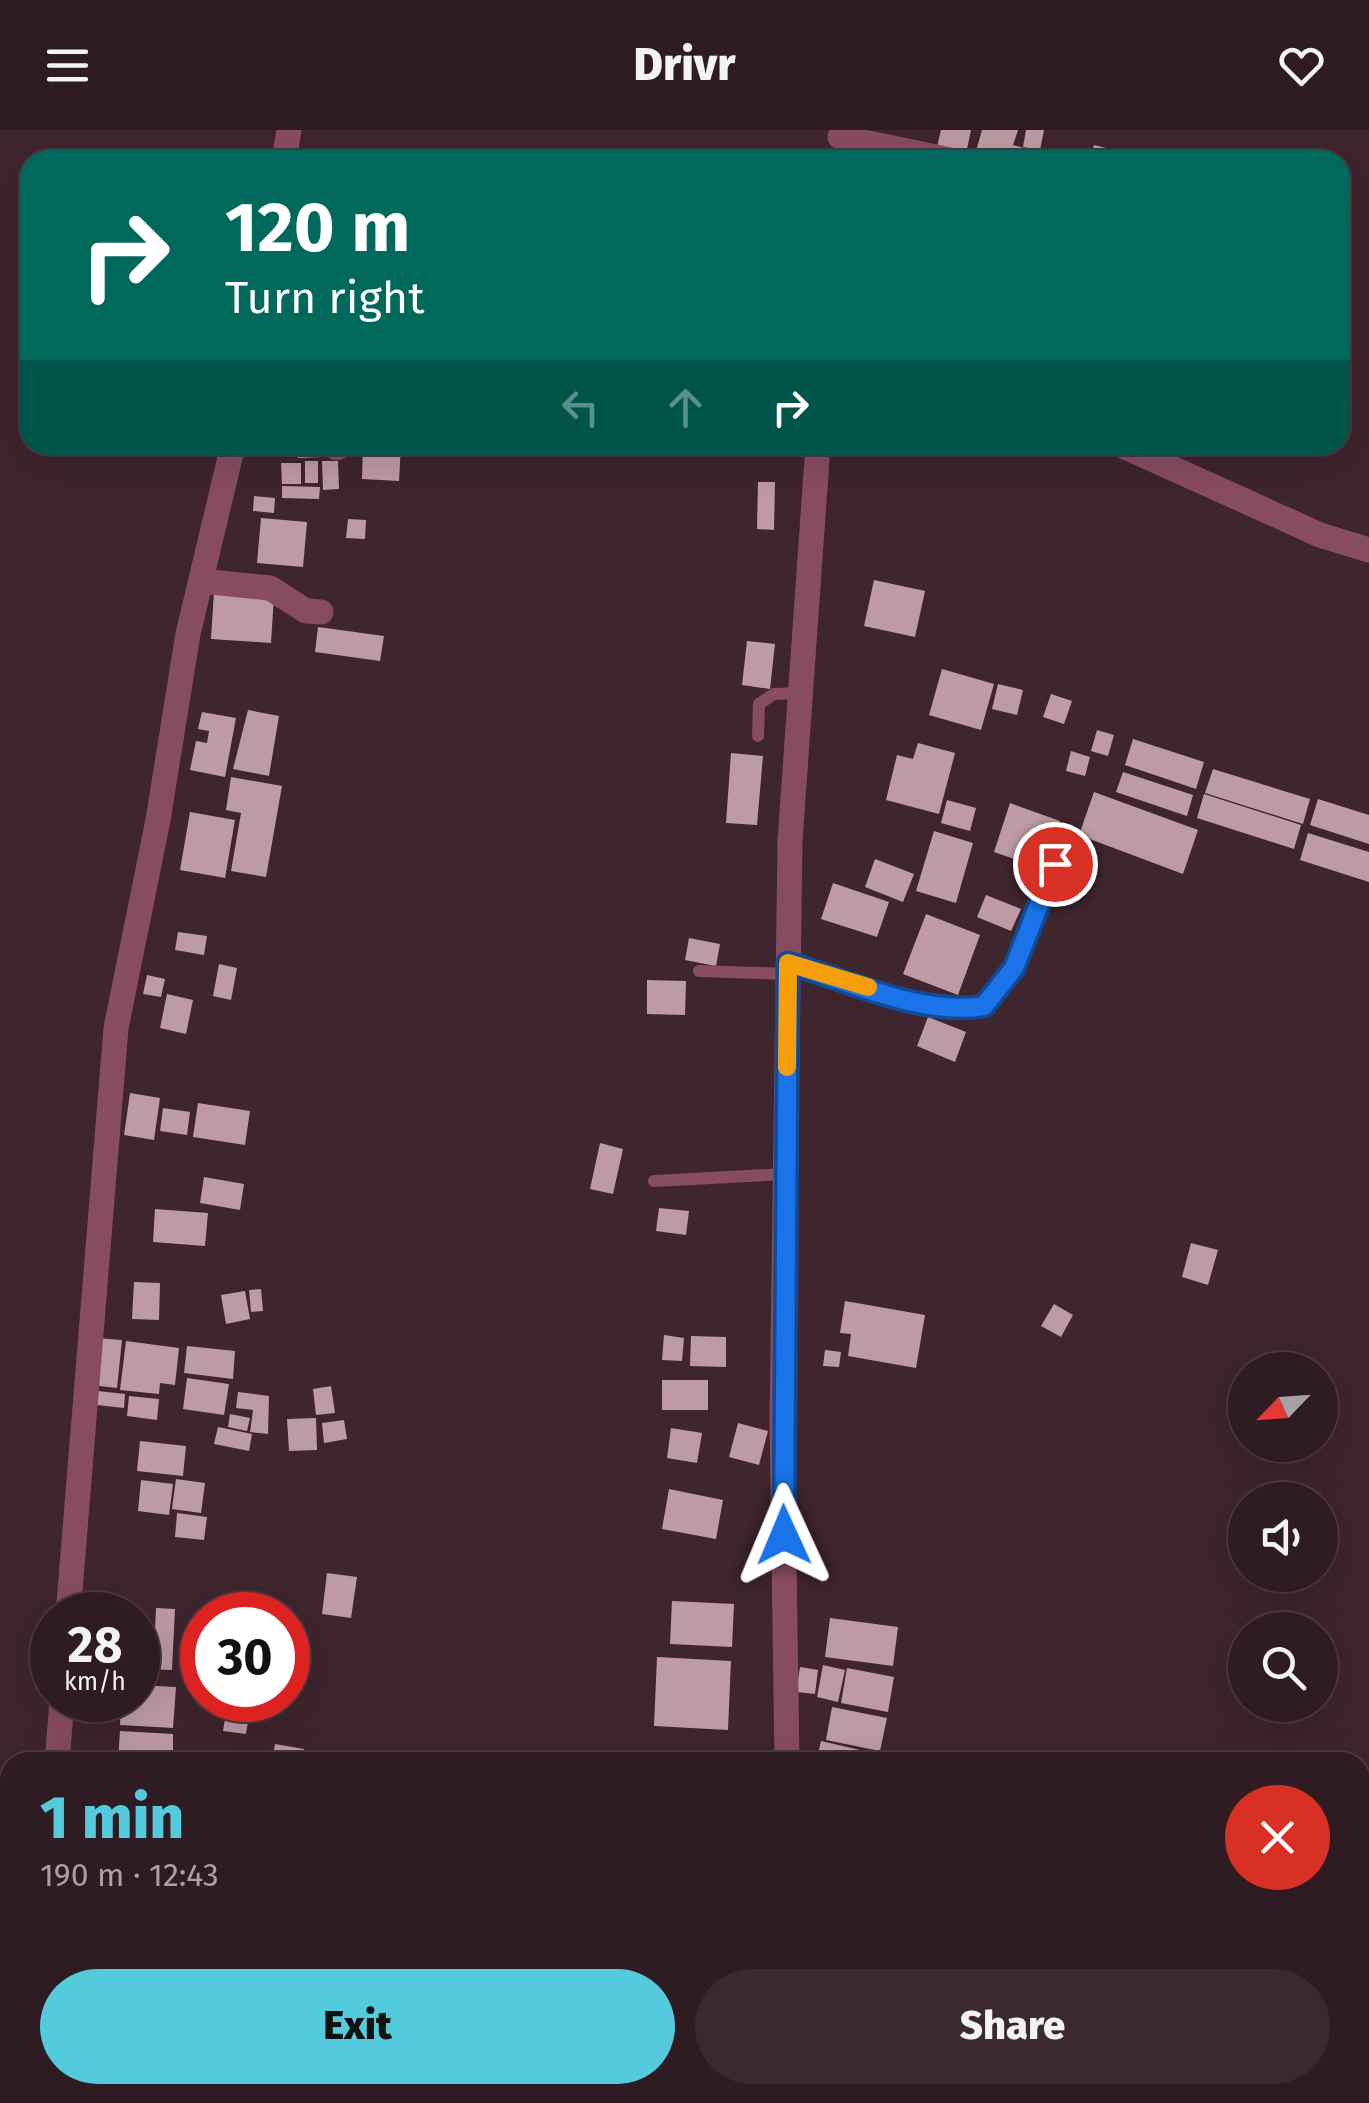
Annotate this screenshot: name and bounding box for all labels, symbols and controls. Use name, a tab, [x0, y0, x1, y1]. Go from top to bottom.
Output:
icon: menu	[40, 38, 95, 93]
text: Drivr	[634, 38, 735, 92]
icon: heart	[1274, 38, 1329, 93]
text: 120 m	[225, 186, 410, 270]
icon: right	[60, 190, 190, 320]
text: Turn right	[225, 271, 424, 325]
icon: left	[553, 380, 608, 435]
icon: ahead	[658, 380, 713, 435]
icon: right	[763, 380, 818, 435]
pin	[1013, 822, 1098, 907]
icon: arrive	[1028, 837, 1083, 892]
north arrow	[1228, 1352, 1338, 1462]
map controls	[1228, 1352, 1338, 1722]
button: sound	[1228, 1482, 1338, 1592]
position arrow	[732, 1483, 836, 1587]
speed limit sign: 30	[180, 1592, 310, 1722]
button: search	[1228, 1612, 1338, 1722]
text: 28	[68, 1615, 122, 1675]
text: km/h	[64, 1667, 126, 1697]
text: 1 min	[40, 1782, 184, 1854]
button: close	[1225, 1785, 1330, 1890]
text: 190 m · 12:43	[40, 1856, 219, 1894]
button: Exit	[40, 1969, 675, 2084]
button: Share	[695, 1969, 1330, 2084]

